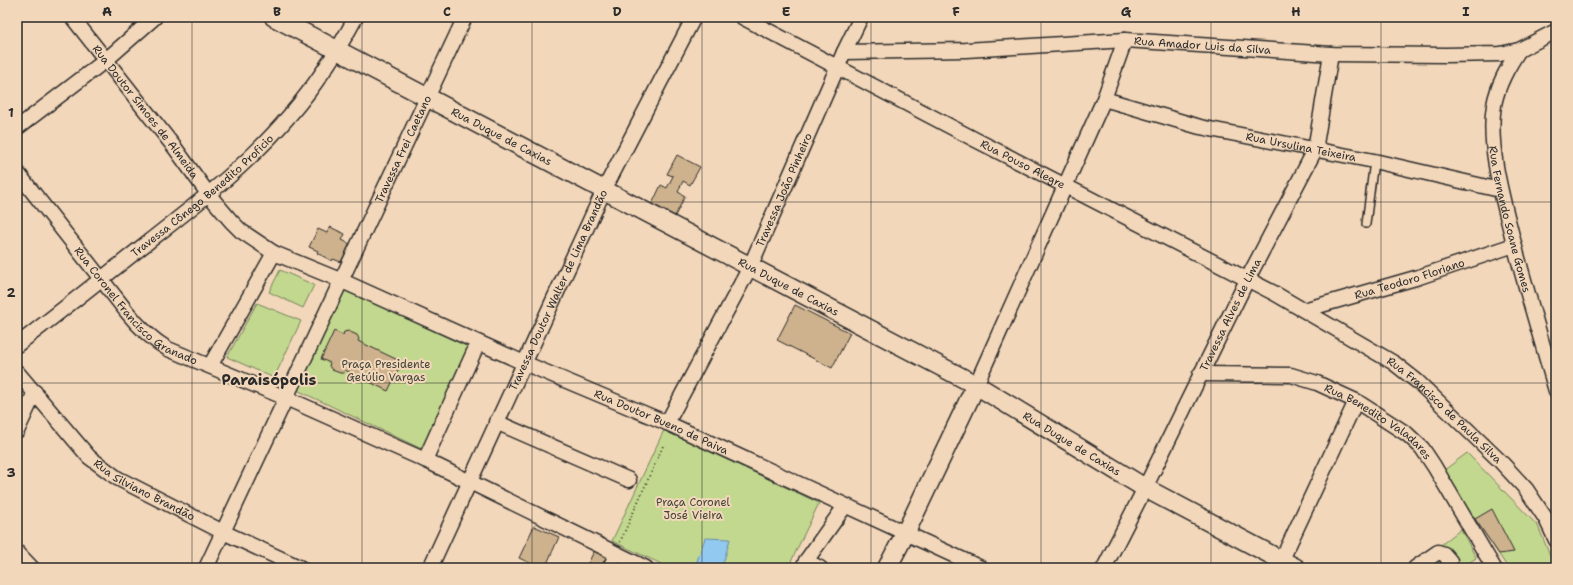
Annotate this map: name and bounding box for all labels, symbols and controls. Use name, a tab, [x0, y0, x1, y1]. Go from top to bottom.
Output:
text: A	[102, 3, 112, 20]
text: B	[273, 3, 281, 20]
text: C	[443, 3, 451, 20]
text: D	[612, 3, 622, 20]
text: E	[782, 3, 791, 20]
text: F	[952, 3, 960, 20]
text: G	[1121, 3, 1132, 20]
text: H	[1291, 3, 1301, 20]
text: I	[1462, 3, 1470, 20]
street label: Rua Amador Luis da Silva	[1134, 34, 1272, 58]
street label: Rua Doutor Simoes de Almeida	[89, 42, 202, 182]
street label: Travessa Frei Caetano	[372, 93, 435, 205]
text: 1	[8, 104, 14, 121]
street label: Rua Duque de Caxias	[448, 104, 554, 169]
street label: Rua Ursulina Teixeira	[1245, 129, 1358, 165]
street label: Travessa João Pinheiro	[753, 130, 816, 249]
street label: Travessa Cônego Benedito Proficio	[128, 131, 277, 261]
street label: Rua Pouso Alegre	[978, 136, 1068, 193]
street label: Rua Fernando Soane Gomes	[1485, 145, 1534, 294]
street label: Travessa Doutor Walter de Lima Brandão	[506, 187, 611, 393]
street label: Rua Coronel Francisco Granado	[71, 244, 200, 369]
street label: Rua Duque de Caxias	[735, 255, 841, 320]
street label: Rua Teodoro Floriano	[1353, 255, 1467, 303]
street label: Travessa Alves de Lima	[1197, 256, 1265, 374]
text: 2	[6, 284, 16, 301]
street label: Rua Francisco de Paula Silva	[1384, 353, 1505, 467]
park label: Praça Presidente Getúlio Vargas	[342, 357, 430, 385]
district label: Paraisópolis	[221, 370, 317, 390]
street label: Rua Benedito Valadares	[1322, 380, 1435, 463]
street label: Rua Doutor Bueno de Paiva	[592, 386, 731, 458]
street label: Rua Duque de Caxias	[1020, 408, 1123, 479]
street label: Rua Silviano Brandão	[90, 456, 198, 525]
text: 3	[6, 464, 16, 481]
park label: Praça Coronel José Vieira	[656, 495, 731, 523]

